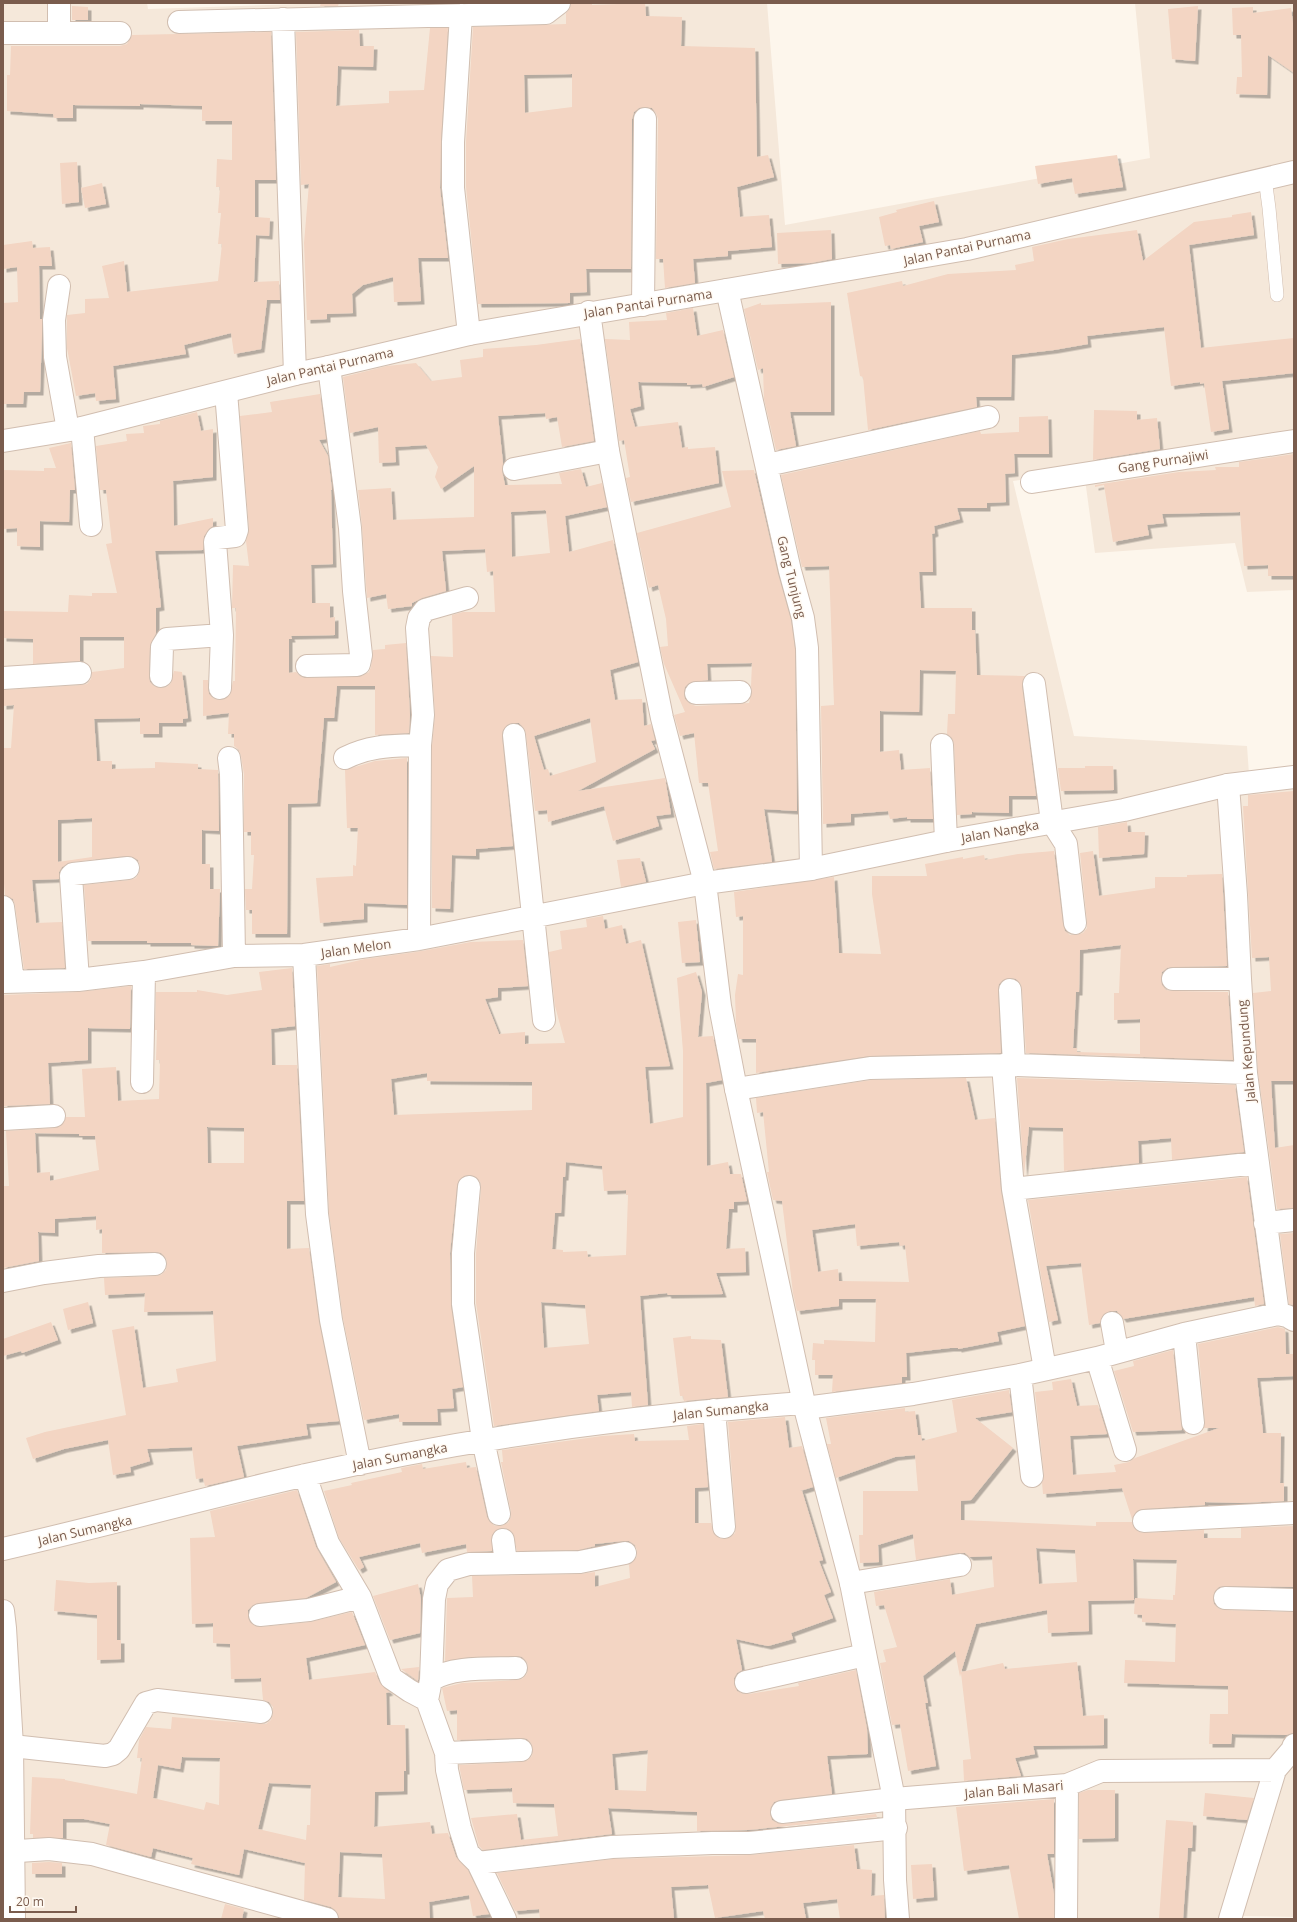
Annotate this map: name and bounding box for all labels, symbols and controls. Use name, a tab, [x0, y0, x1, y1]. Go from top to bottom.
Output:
street label: Jalan Pantai Purnama	[900, 225, 1032, 270]
street label: Jalan Pantai Purnama	[581, 284, 713, 322]
street label: Jalan Pantai Purnama	[263, 343, 395, 390]
street label: Gang Purnajiwi	[1116, 445, 1210, 477]
street label: Gang Tunjung	[773, 534, 811, 620]
street label: Jalan Nangka	[958, 815, 1040, 847]
street label: Jalan Melon	[318, 934, 392, 962]
street label: Jalan Kepundung	[1233, 999, 1260, 1105]
street label: Jalan Sumangka	[670, 1396, 770, 1424]
street label: Jalan Sumangka	[349, 1438, 449, 1474]
street label: Jalan Sumangka	[34, 1510, 134, 1550]
street label: Jalan Bali Masari	[962, 1776, 1064, 1802]
scale bar	[10, 1888, 76, 1914]
text: 20 m	[16, 1893, 44, 1910]

